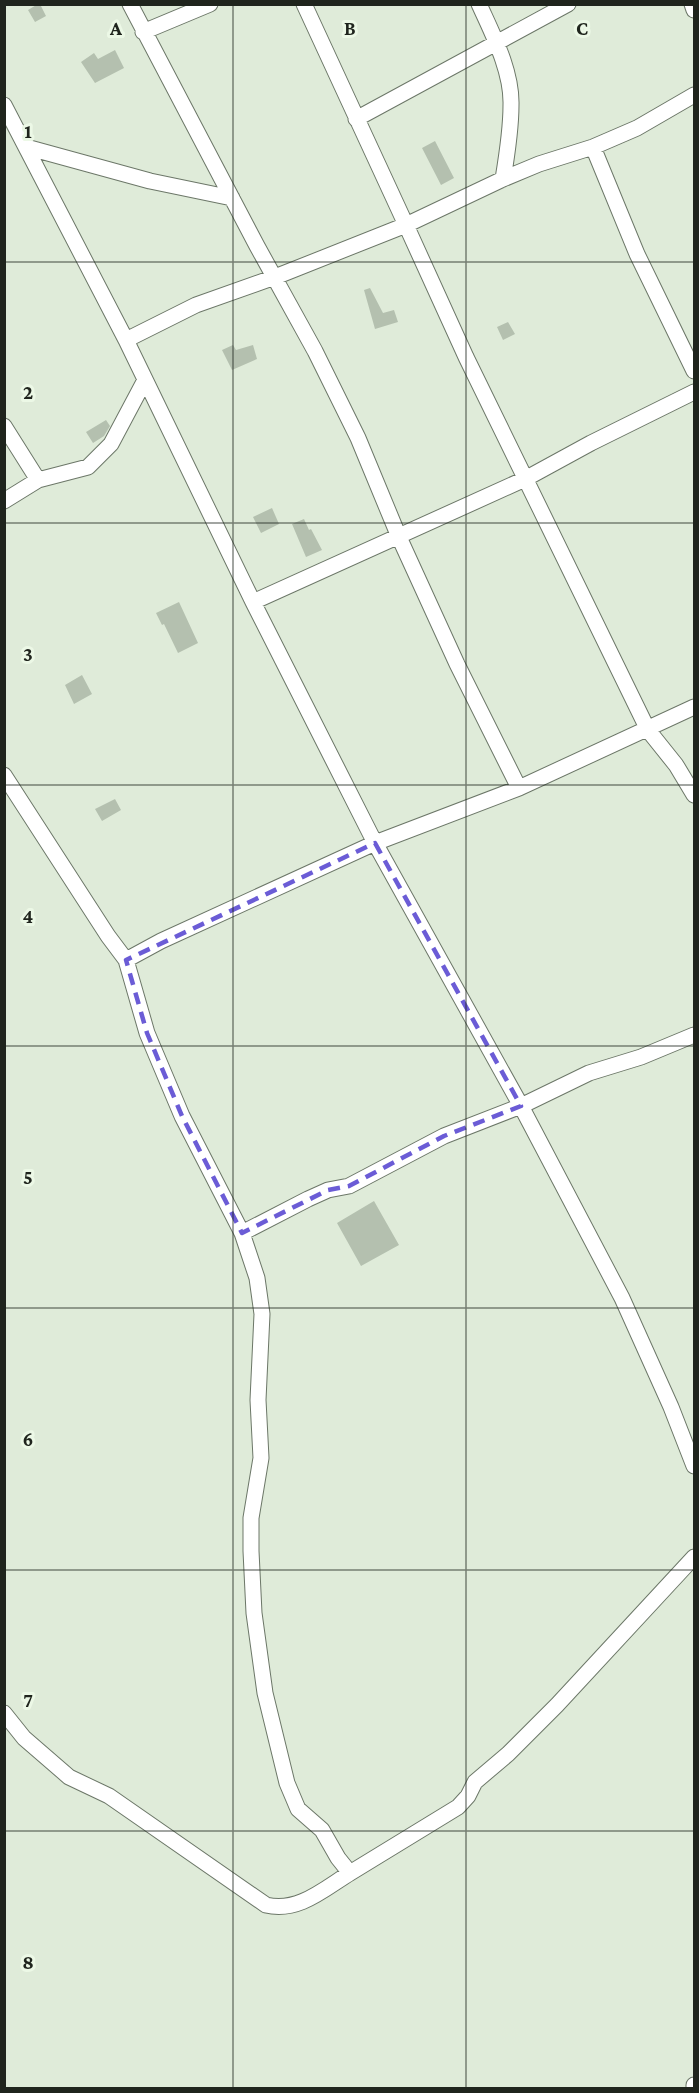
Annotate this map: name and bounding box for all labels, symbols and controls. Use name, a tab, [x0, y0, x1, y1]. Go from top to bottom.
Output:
text: A	[109, 17, 123, 39]
text: B	[344, 17, 356, 39]
text: C	[576, 17, 588, 39]
text: 1	[24, 120, 32, 142]
text: 2	[23, 381, 33, 403]
text: 3	[23, 643, 33, 665]
text: 4	[23, 905, 34, 927]
text: 5	[23, 1166, 33, 1188]
text: 6	[23, 1428, 33, 1450]
text: 7	[23, 1689, 33, 1711]
text: 8	[22, 1951, 34, 1973]

